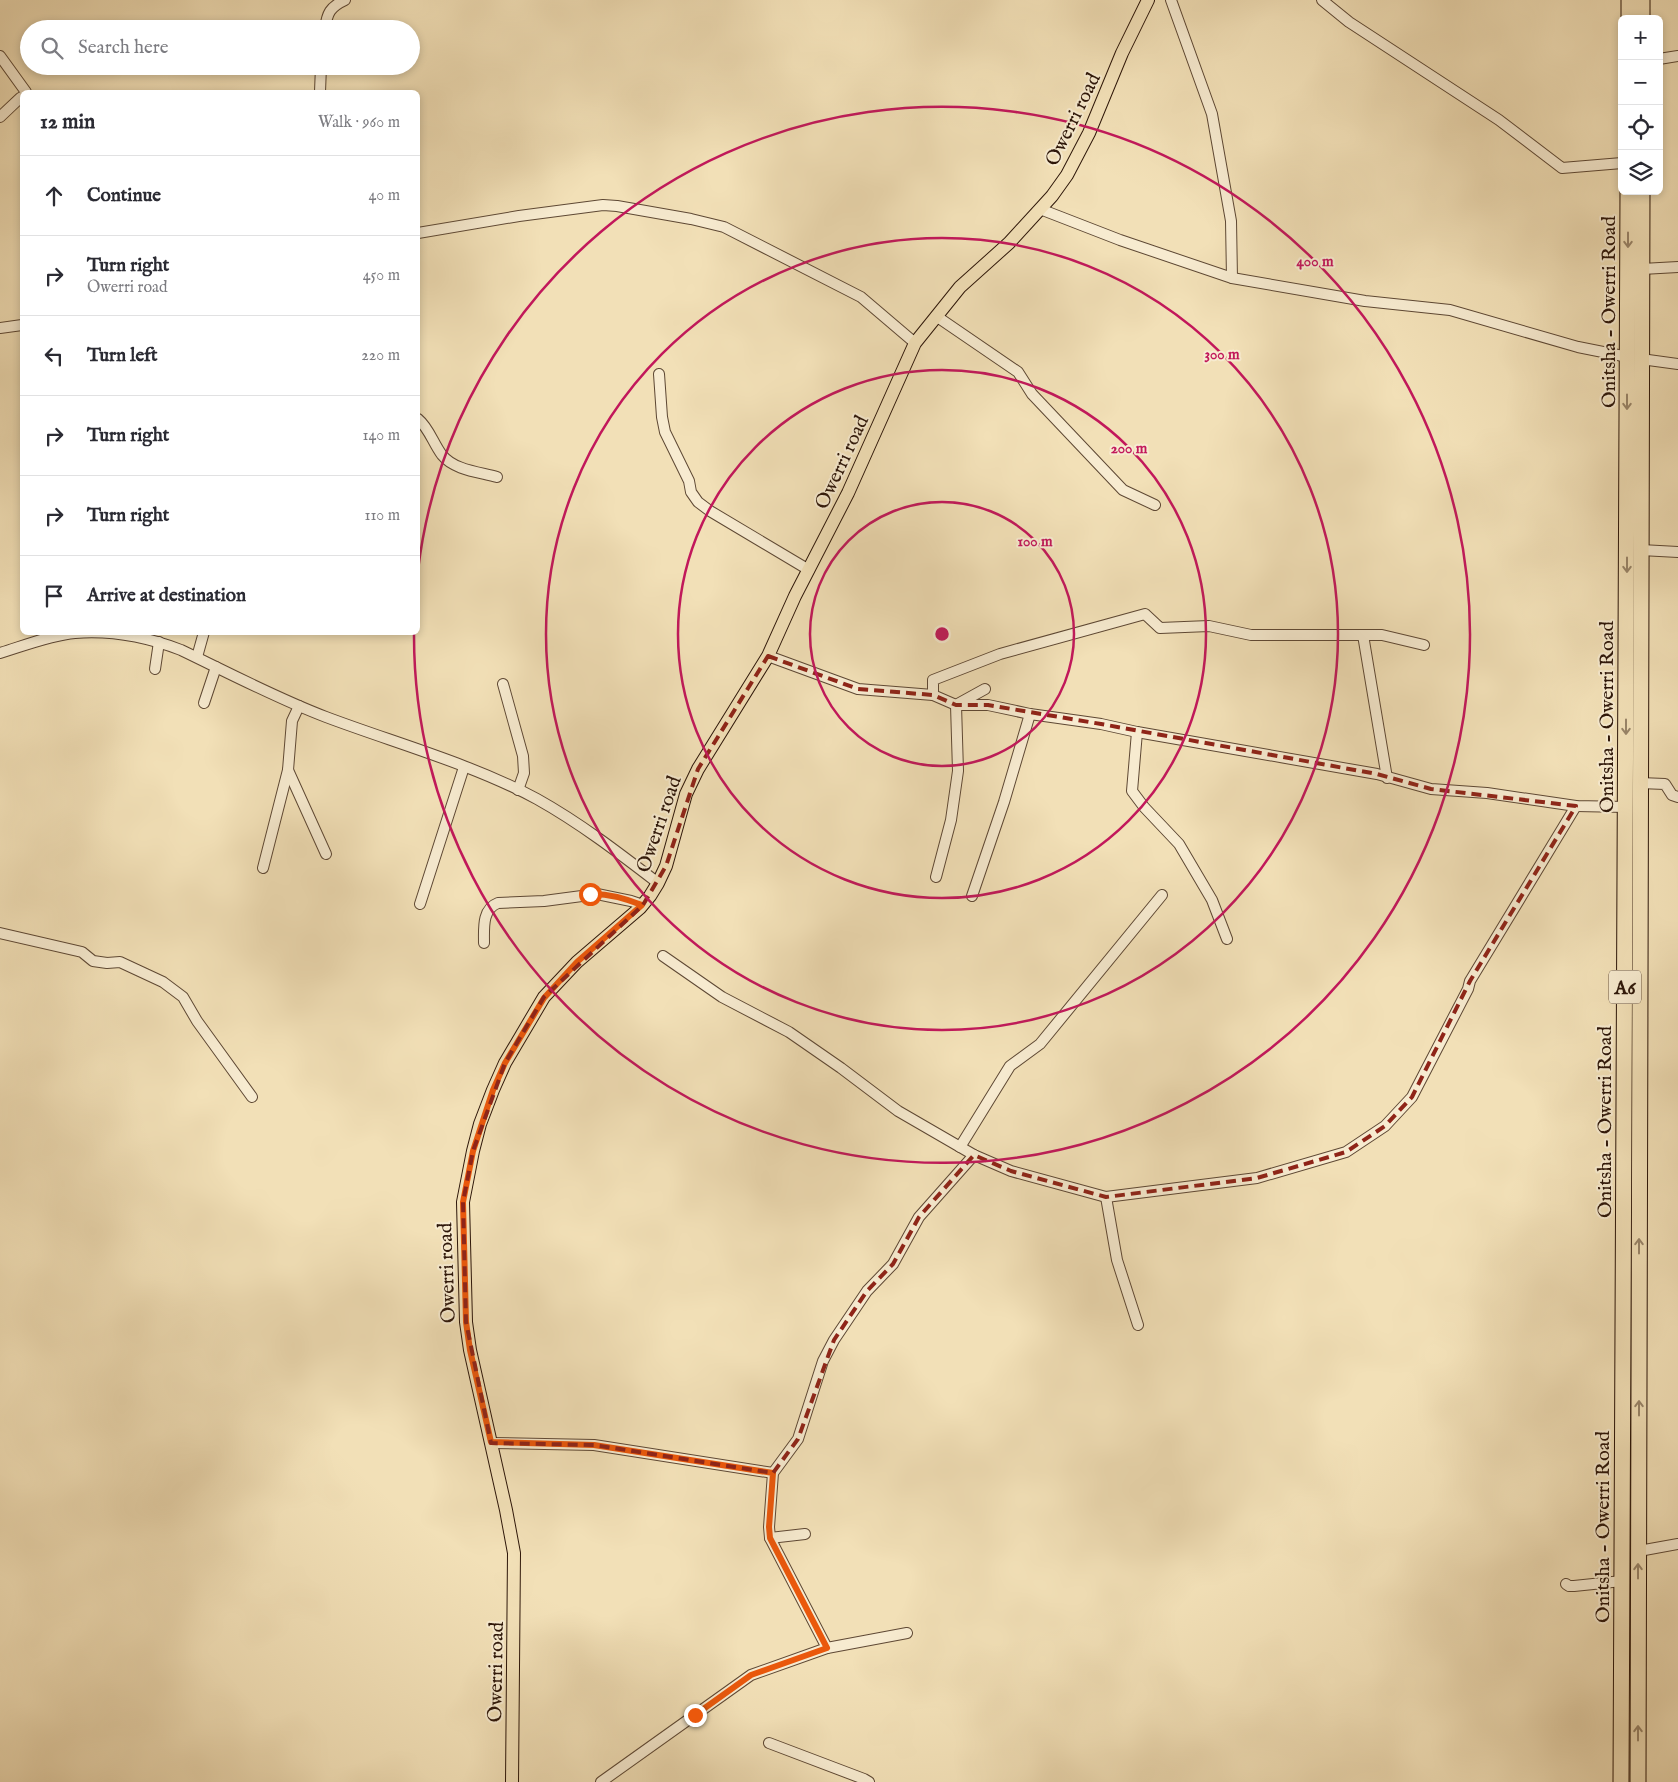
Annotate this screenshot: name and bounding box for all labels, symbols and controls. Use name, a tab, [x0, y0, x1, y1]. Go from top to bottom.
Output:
map controls	[1618, 15, 1663, 195]
button: +	[1618, 15, 1663, 60]
search box	[20, 20, 420, 75]
icon: search	[38, 34, 66, 62]
text: Search here	[78, 36, 169, 60]
button: −	[1618, 60, 1663, 105]
street label: Owerri road	[1040, 69, 1107, 170]
button: locate	[1618, 105, 1663, 150]
text: 12 min	[40, 109, 95, 136]
text: Walk · 960 m	[318, 113, 400, 133]
button: layers	[1618, 150, 1663, 195]
icon: ahead	[40, 182, 68, 210]
text: Continue	[87, 184, 161, 208]
text: 40 m	[368, 186, 400, 206]
street label: Onitsha - Owerri Road	[1597, 216, 1622, 408]
one-way arrow	[1623, 232, 1633, 248]
text: 400 m	[1297, 252, 1334, 271]
text: Turn right	[87, 254, 169, 278]
icon: right	[40, 262, 68, 290]
text: 450 m	[363, 266, 400, 286]
text: Owerri road	[87, 278, 168, 298]
icon: left	[40, 342, 68, 370]
text: Turn left	[87, 344, 158, 368]
text: 300 m	[1204, 345, 1240, 364]
text: 220 m	[361, 346, 400, 366]
one-way arrow	[1622, 394, 1632, 410]
street label: Owerri road	[810, 411, 875, 514]
icon: right	[40, 422, 68, 450]
text: Turn right	[87, 424, 169, 448]
text: 140 m	[362, 426, 400, 446]
text: 200 m	[1111, 439, 1148, 458]
icon: right	[40, 502, 68, 530]
text: Turn right	[87, 504, 169, 528]
text: 110 m	[364, 506, 400, 526]
text: 100 m	[1017, 532, 1053, 551]
one-way arrow	[1622, 556, 1632, 573]
icon: arrive	[40, 582, 68, 610]
text: Arrive at destination	[87, 584, 246, 608]
street label: Onitsha - Owerri Road	[1595, 621, 1620, 813]
centre of rings	[933, 625, 951, 643]
one-way arrow	[1621, 719, 1631, 735]
street label: Owerri road	[631, 773, 688, 876]
route start	[579, 883, 602, 906]
road number: A6	[1609, 970, 1641, 1004]
street label: Onitsha - Owerri Road	[1593, 1026, 1618, 1218]
street label: Owerri road	[433, 1222, 462, 1324]
one-way arrow	[1634, 1238, 1644, 1254]
one-way arrow	[1634, 1401, 1644, 1417]
street label: Onitsha - Owerri Road	[1591, 1431, 1616, 1623]
one-way arrow	[1633, 1563, 1643, 1580]
street label: Owerri road	[483, 1621, 510, 1723]
route end	[684, 1704, 707, 1727]
one-way arrow	[1633, 1726, 1643, 1742]

